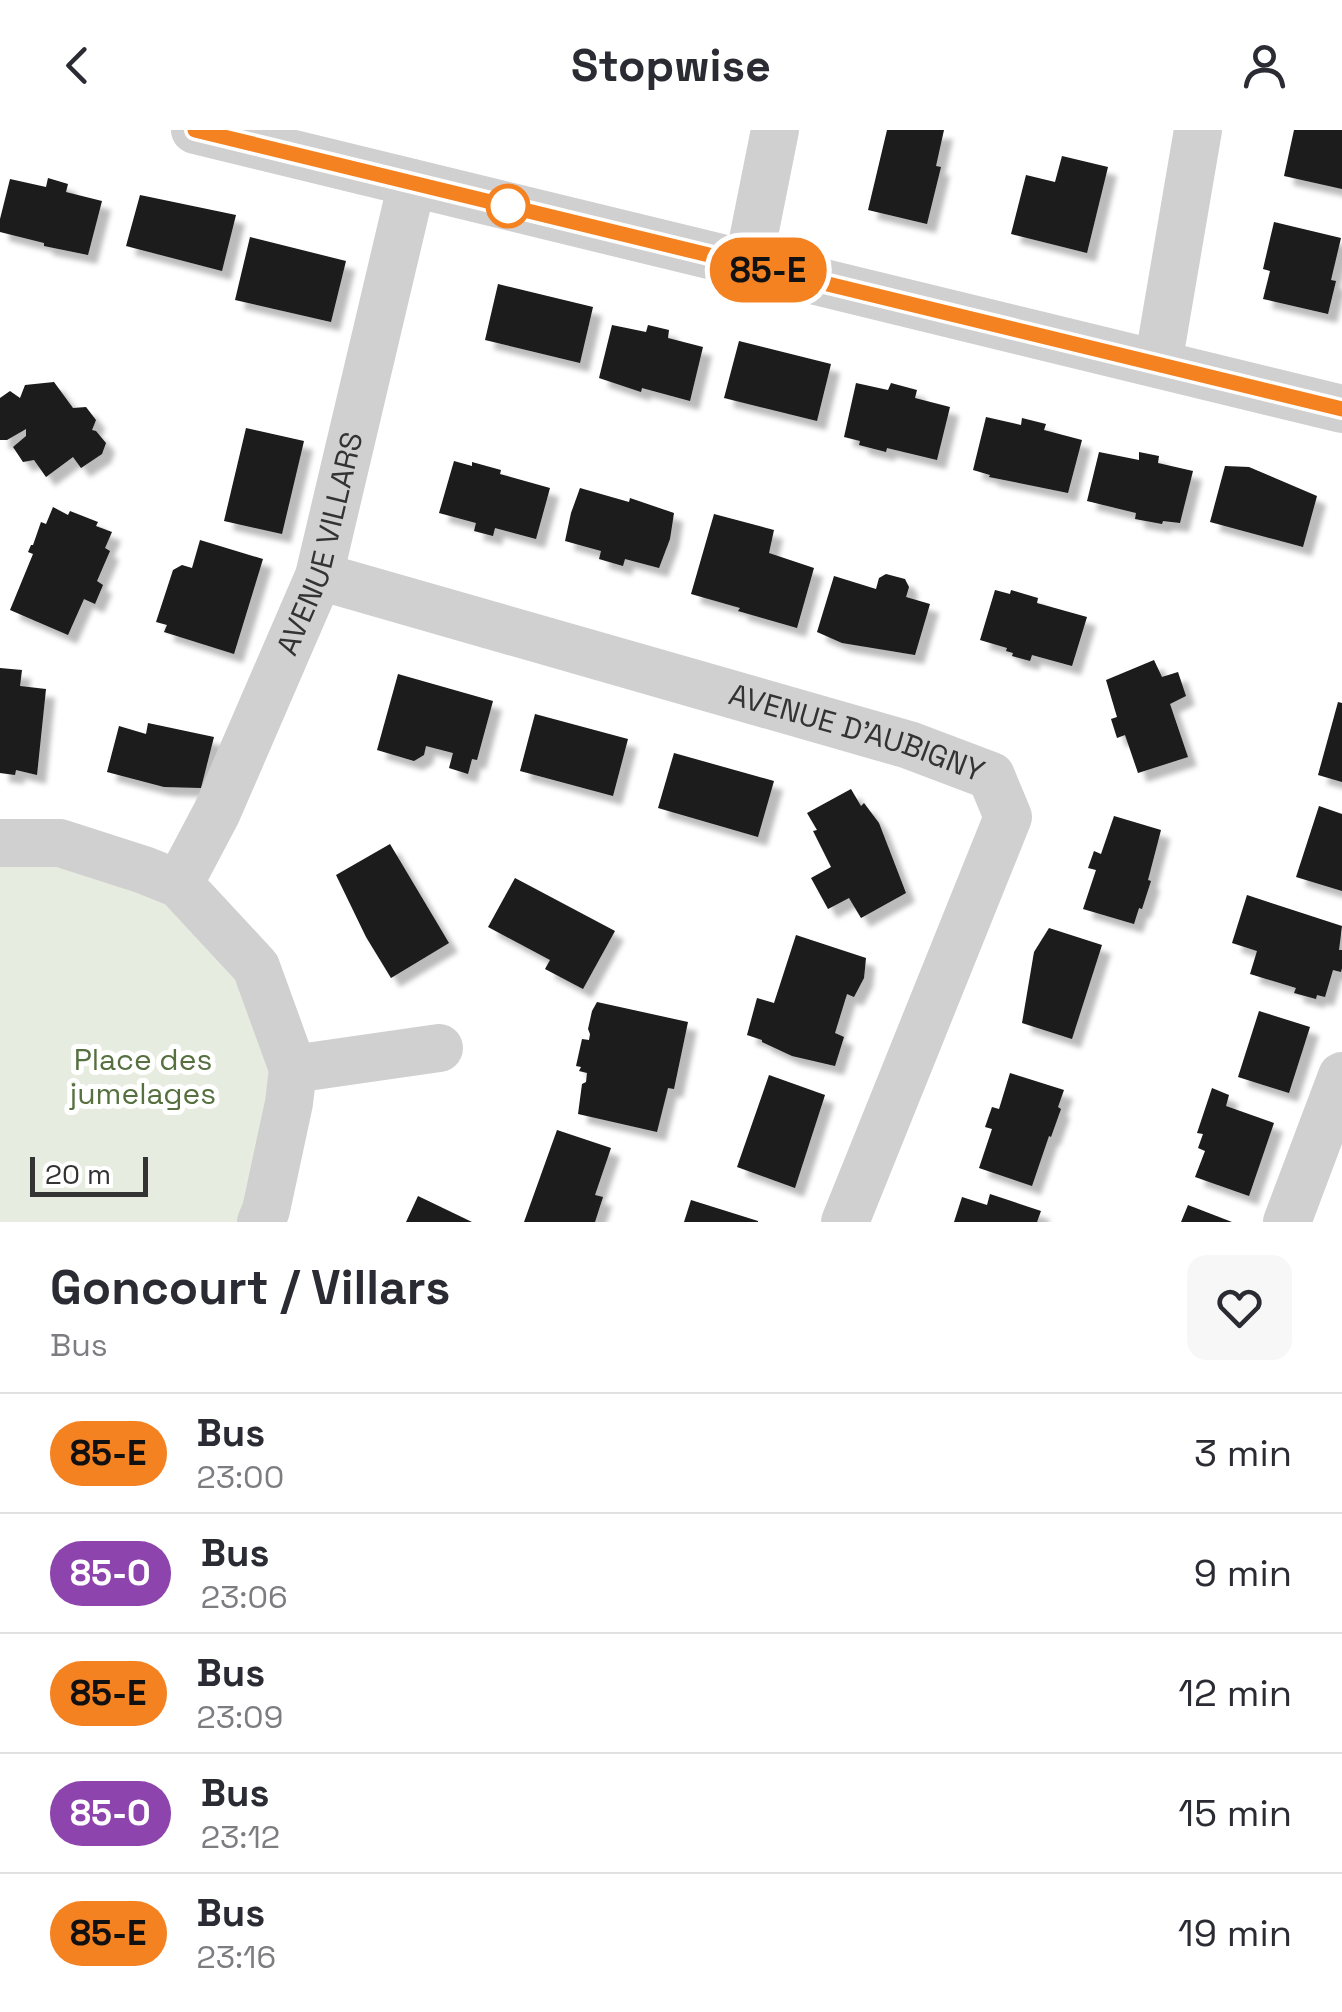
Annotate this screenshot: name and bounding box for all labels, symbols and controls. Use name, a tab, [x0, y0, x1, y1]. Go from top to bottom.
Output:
text: Stopwise	[571, 37, 771, 94]
icon: back	[50, 38, 105, 93]
icon: person	[1237, 38, 1292, 93]
unlabelled marker	[487, 185, 529, 227]
line badge: 85-E	[698, 238, 838, 302]
text: 85-E	[730, 248, 806, 292]
street label: AVENUE VILLARS	[267, 428, 371, 661]
street label: AVENUE D'AUBIGNY	[724, 674, 990, 791]
park label: Place des jumelages	[69, 1040, 216, 1113]
scale bar	[30, 1152, 148, 1196]
text: 20 m	[45, 1156, 111, 1192]
button: heart	[1187, 1255, 1292, 1360]
text: Goncourt / Villars	[50, 1257, 450, 1318]
text: Bus	[50, 1325, 108, 1365]
text: Bus	[197, 1409, 265, 1457]
text: 3 min	[1194, 1429, 1292, 1477]
text: 85-E	[70, 1431, 147, 1475]
text: 23:00	[197, 1457, 284, 1497]
text: Bus	[201, 1529, 269, 1577]
text: 9 min	[1194, 1549, 1292, 1597]
text: 85-O	[70, 1551, 151, 1595]
text: 23:06	[201, 1577, 287, 1617]
text: Bus	[197, 1649, 265, 1697]
text: 12 min	[1178, 1669, 1292, 1717]
text: 85-E	[70, 1671, 147, 1715]
text: 23:09	[197, 1697, 283, 1737]
text: Bus	[201, 1769, 269, 1817]
text: 15 min	[1178, 1789, 1292, 1837]
text: 85-O	[70, 1791, 151, 1835]
text: 23:12	[201, 1817, 280, 1857]
text: Bus	[197, 1889, 265, 1937]
text: 19 min	[1178, 1909, 1292, 1957]
text: 85-E	[70, 1911, 147, 1955]
text: 23:16	[197, 1937, 276, 1977]

